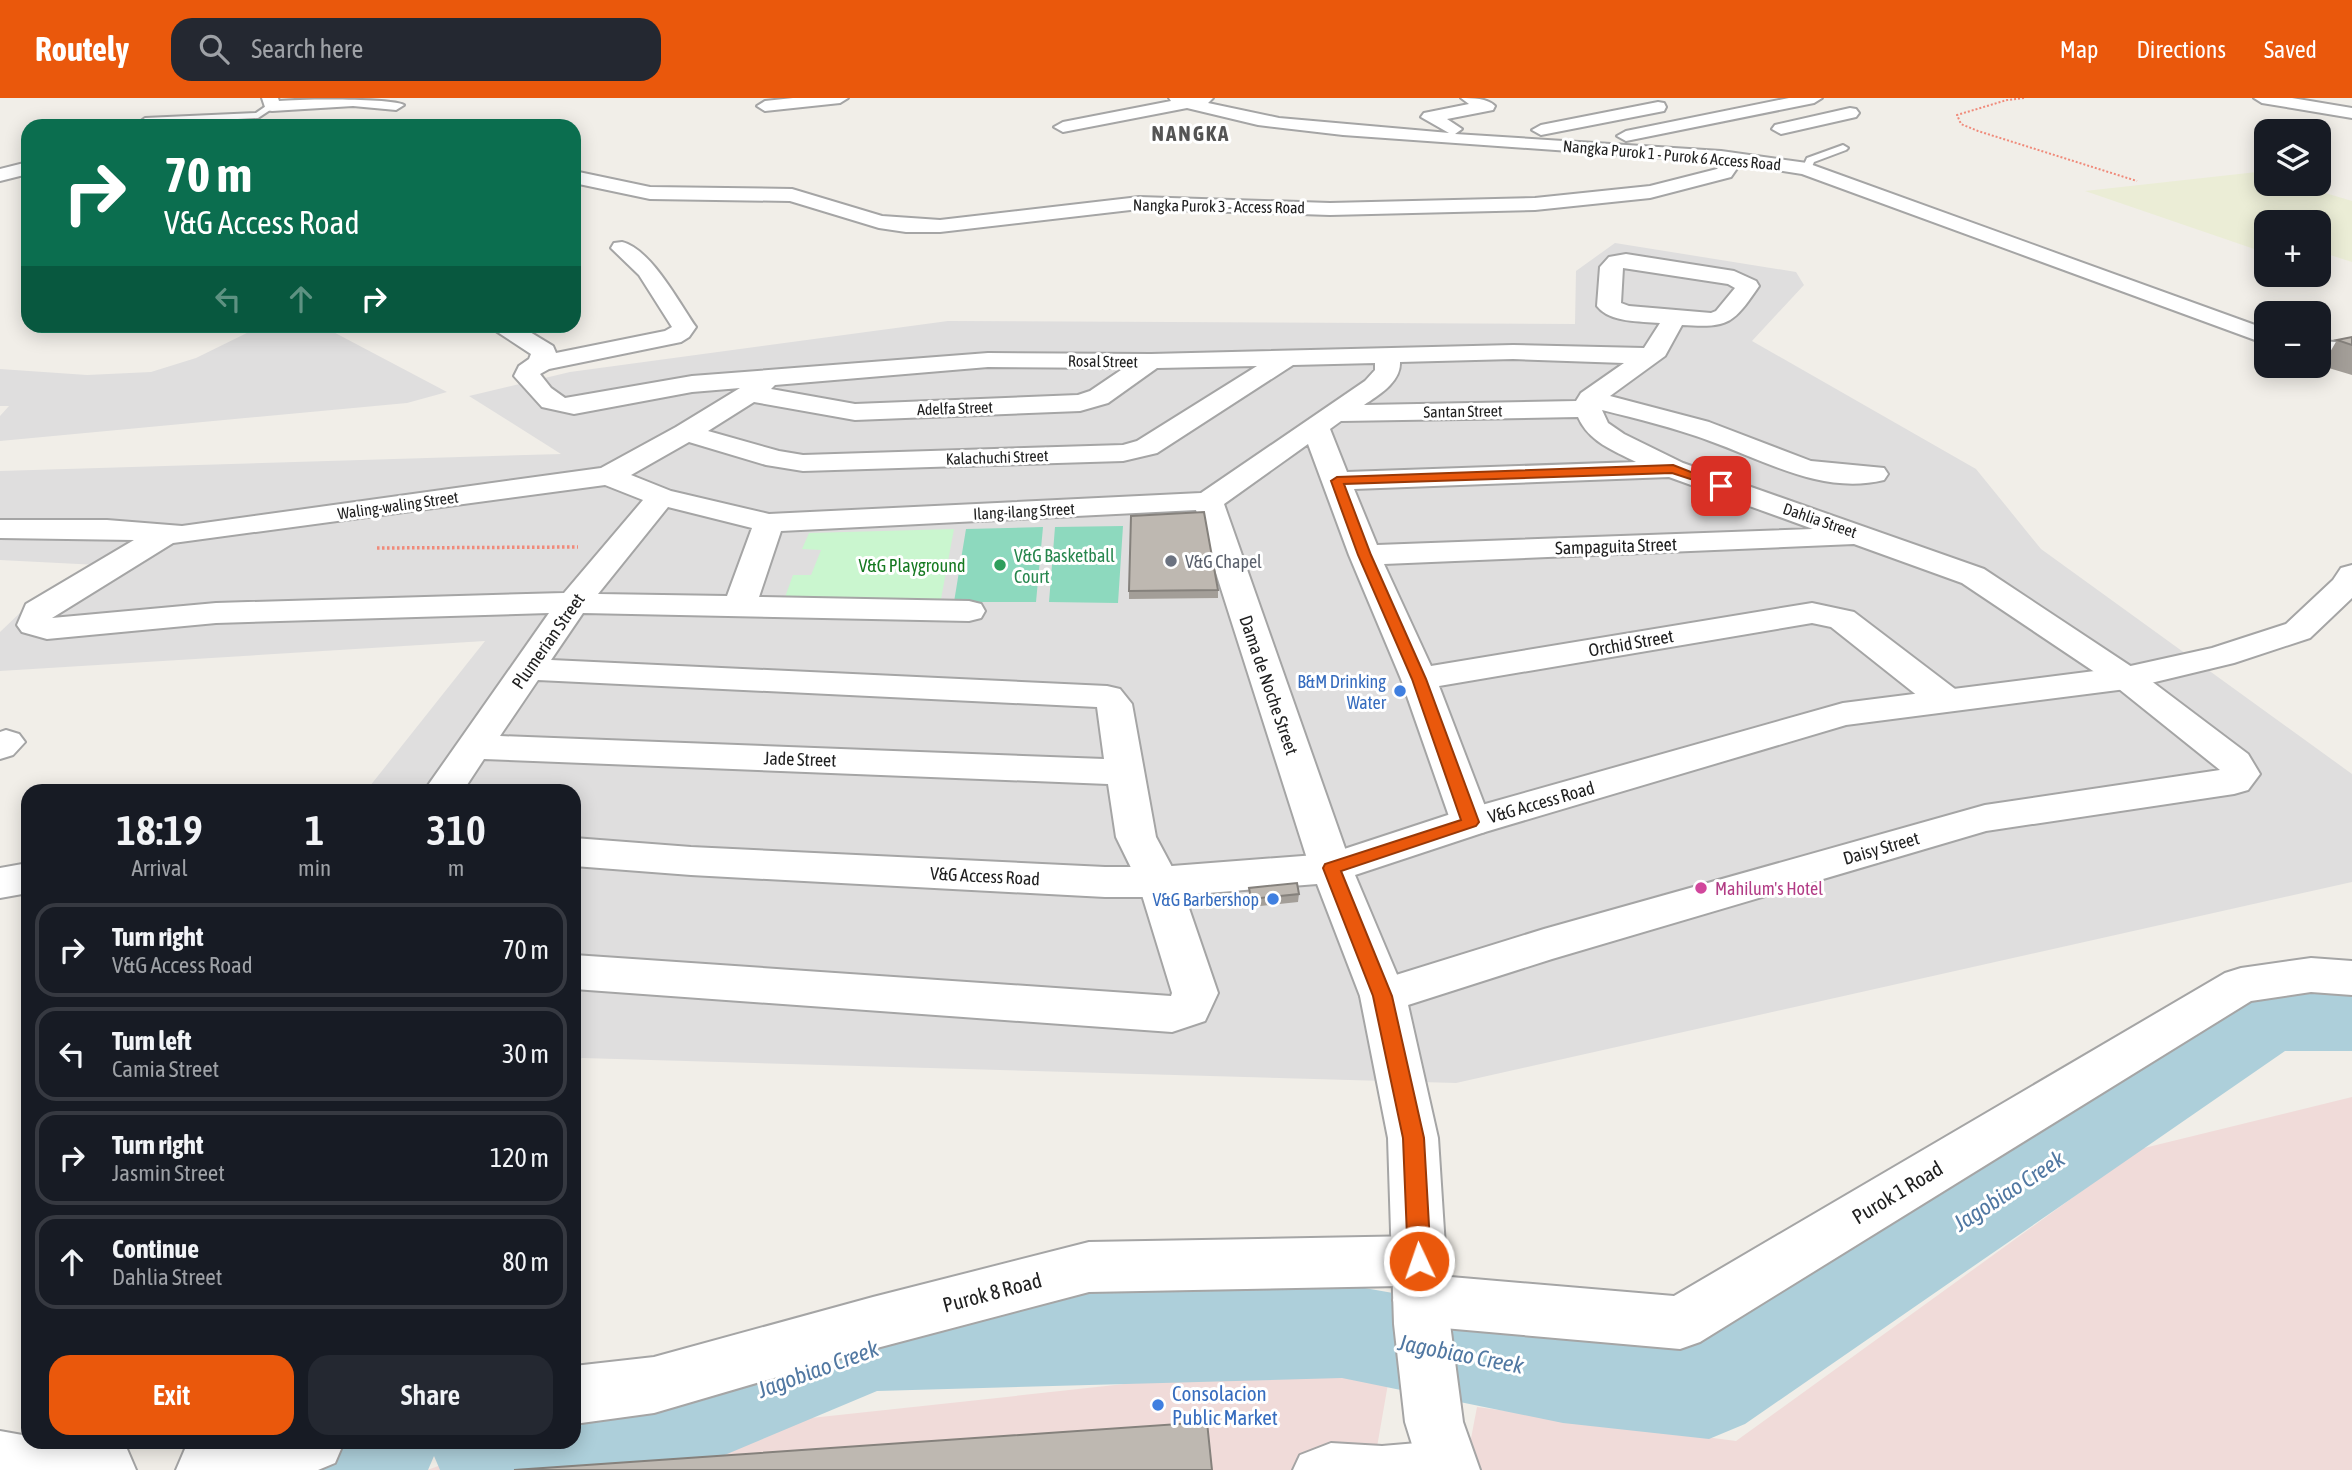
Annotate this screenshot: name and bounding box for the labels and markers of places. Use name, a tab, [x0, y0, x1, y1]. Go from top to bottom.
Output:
pin	[1691, 456, 1751, 516]
place label: V&G Basketball Court	[1014, 545, 1115, 587]
place label: V&G Chapel	[1185, 551, 1262, 572]
marker: V&G Chapel	[1163, 553, 1179, 569]
marker: V&G Basketball Court	[992, 557, 1008, 573]
place label: B&M Drinking Water	[1297, 671, 1387, 713]
marker: B&M Drinking Water	[1392, 683, 1408, 699]
place label: Mahilum's Hotel	[1715, 878, 1823, 899]
marker: Mahilum's Hotel	[1693, 880, 1709, 896]
place label: V&G Barbershop	[1153, 889, 1259, 910]
marker: V&G Barbershop	[1265, 891, 1281, 907]
place label: Consolacion Public Market	[1172, 1381, 1278, 1429]
marker: Consolacion Public Market	[1150, 1397, 1166, 1413]

